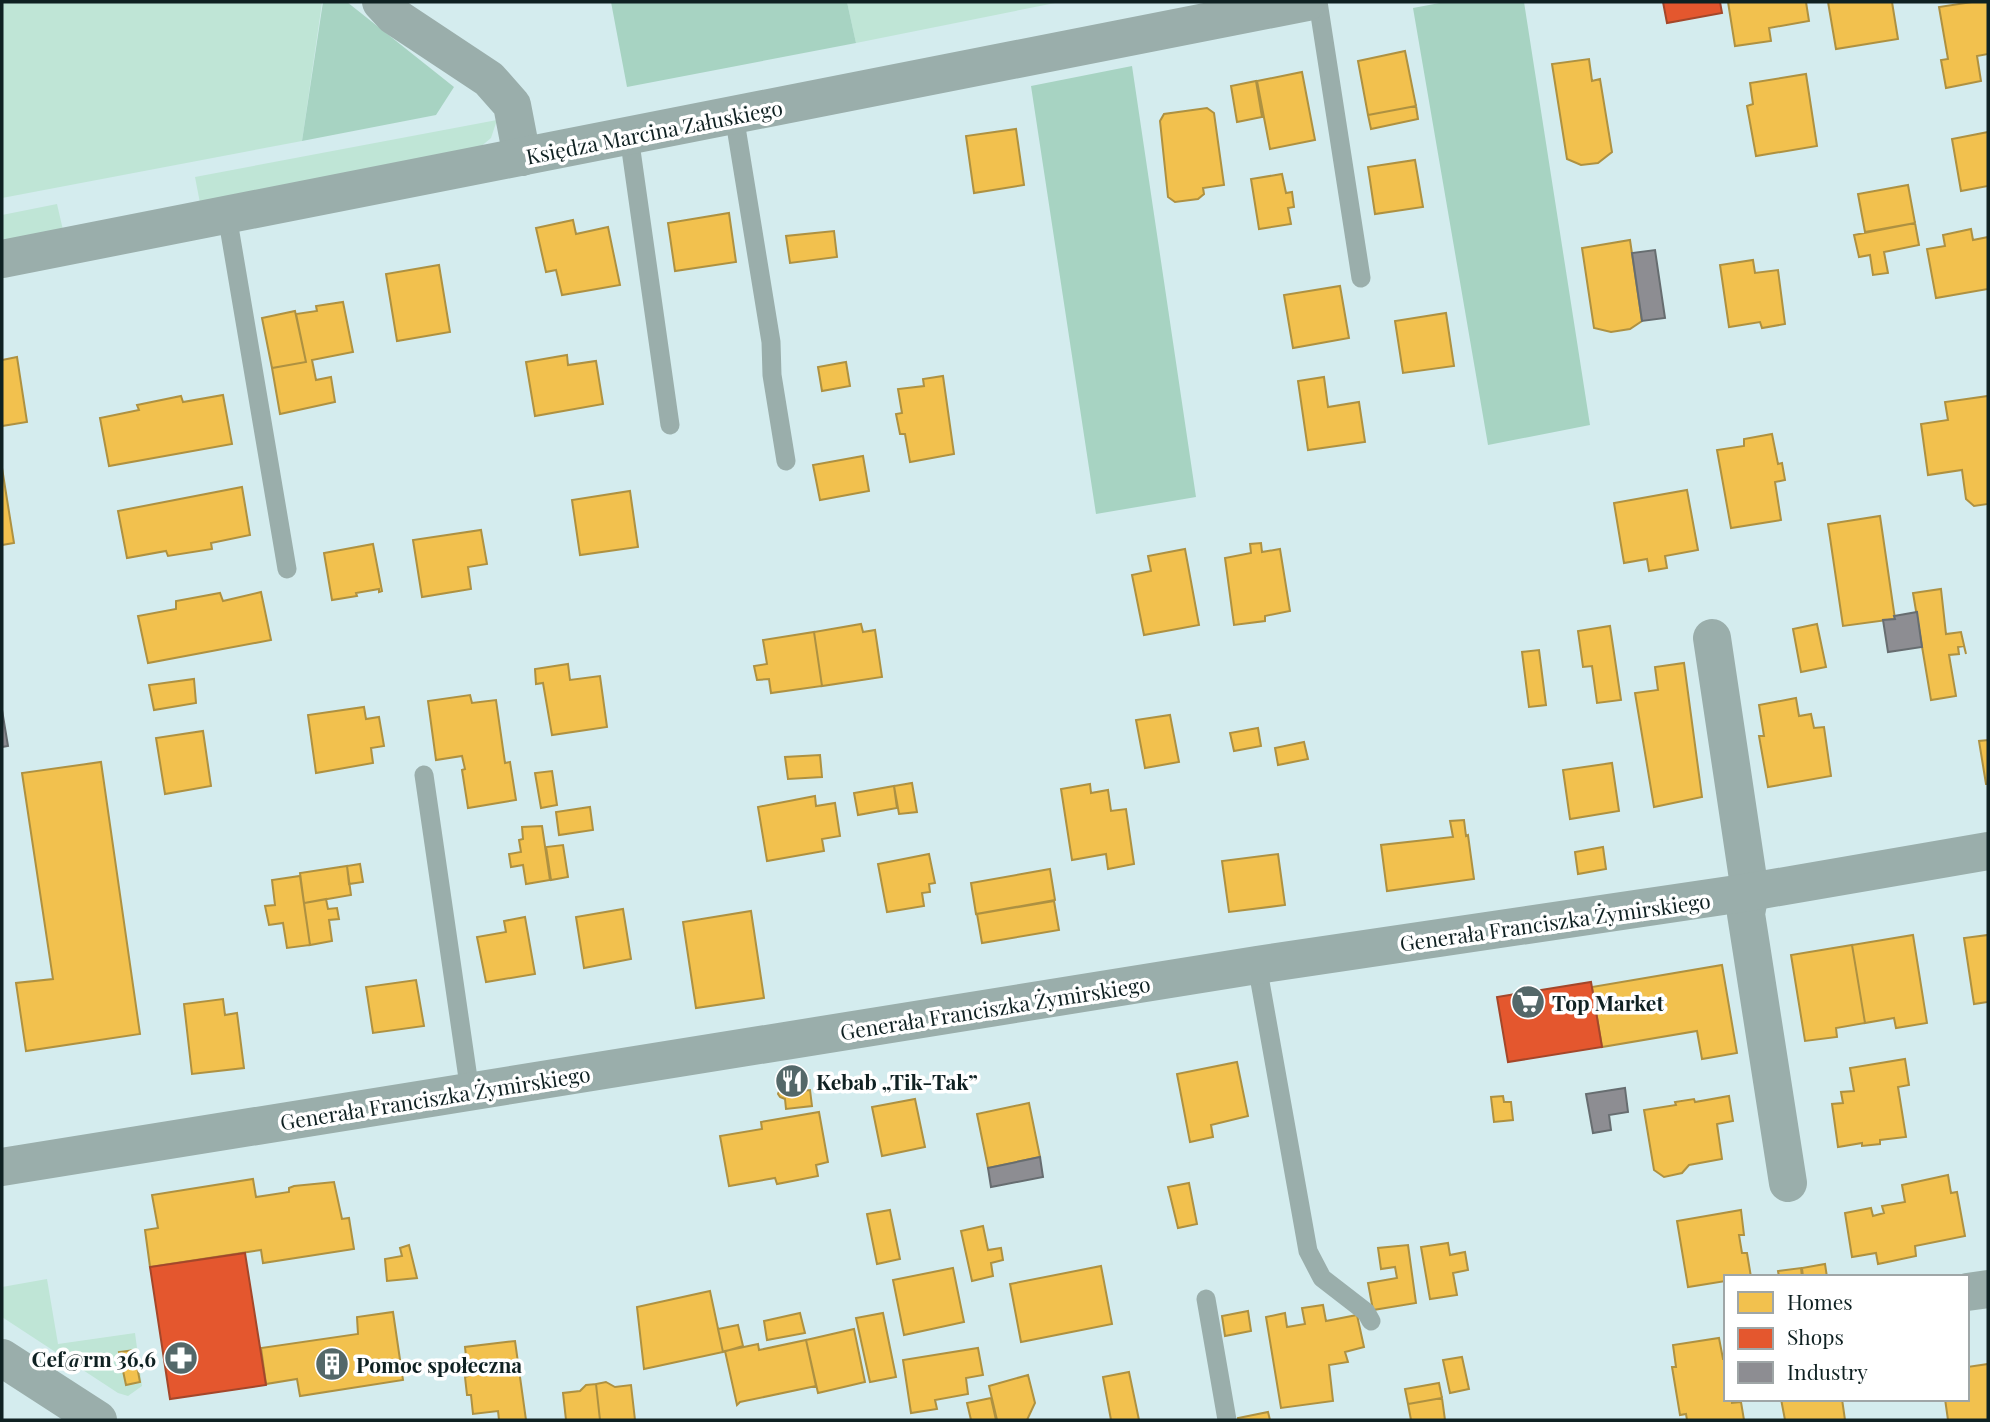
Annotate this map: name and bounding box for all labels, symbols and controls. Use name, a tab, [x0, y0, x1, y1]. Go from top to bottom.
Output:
street label: Księdza Marcina Załuskiego	[523, 92, 785, 170]
street label: Generała Franciszka Żymirskiego	[1398, 885, 1712, 957]
street label: Generała Franciszka Żymirskiego	[838, 969, 1152, 1045]
supermarket icon: Top Market	[1509, 983, 1547, 1021]
place label: Top Market	[1552, 988, 1664, 1016]
street label: Generała Franciszka Żymirskiego	[278, 1059, 592, 1135]
restaurant icon: Kebab „Tik-Tak”	[773, 1062, 811, 1100]
place label: Kebab „Tik-Tak”	[816, 1067, 978, 1095]
legend	[1724, 1275, 1969, 1401]
text: Homes	[1787, 1287, 1853, 1315]
text: Shops	[1787, 1322, 1844, 1350]
pharmacy icon: Cef@rm 36,6	[162, 1339, 200, 1377]
place label: Cef@rm 36,6	[32, 1344, 156, 1372]
building icon: Pomoc społeczna	[313, 1345, 351, 1383]
place label: Pomoc społeczna	[356, 1350, 522, 1378]
text: Industry	[1787, 1357, 1868, 1385]

